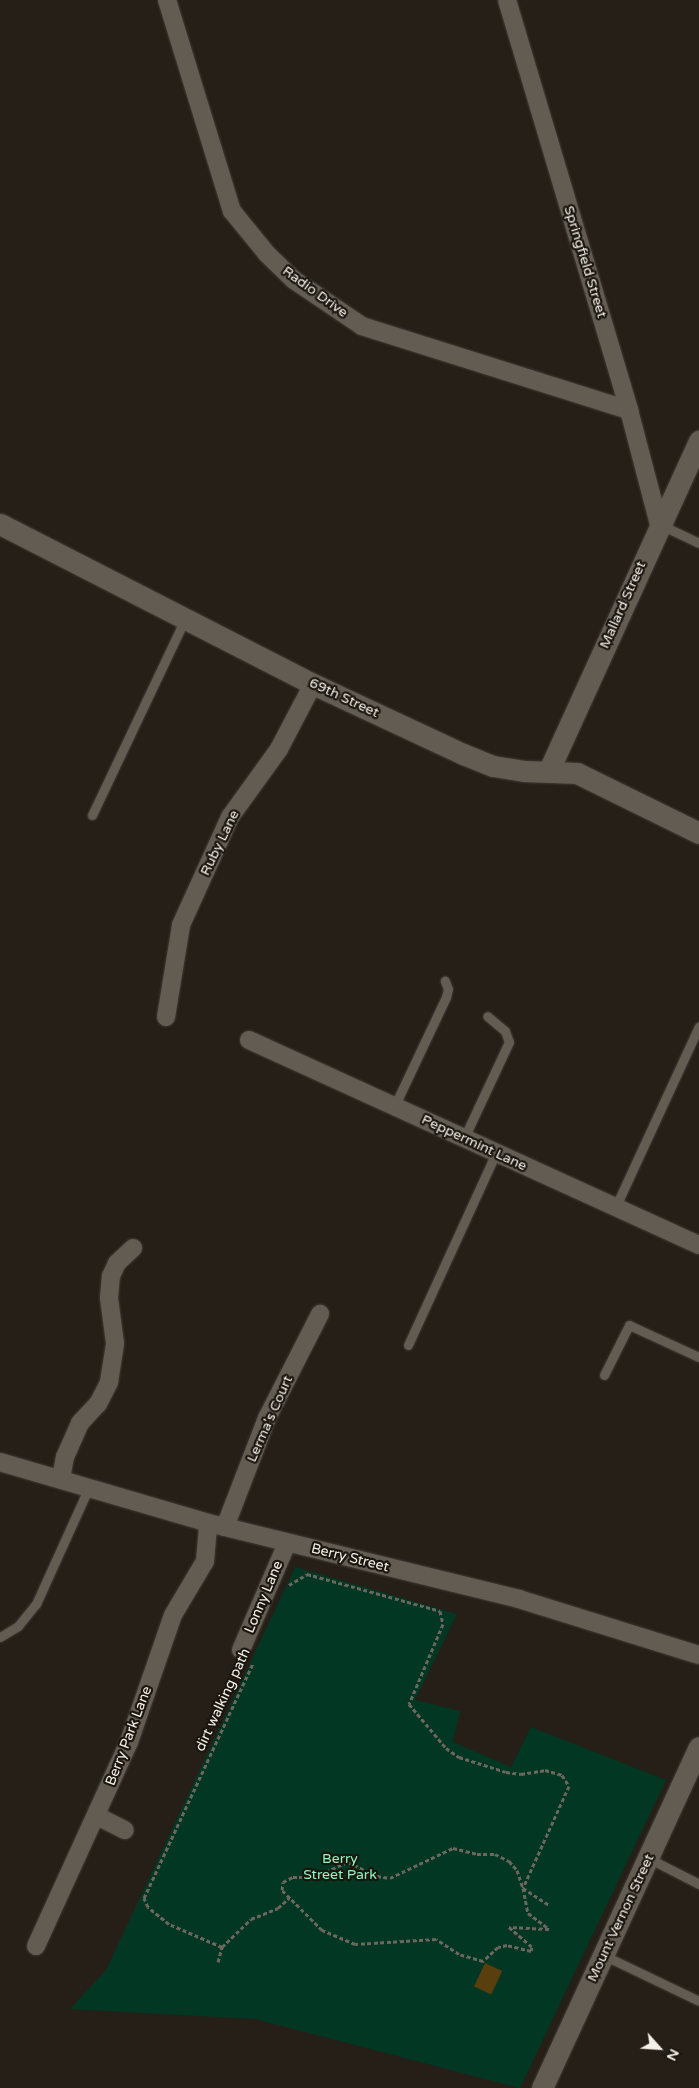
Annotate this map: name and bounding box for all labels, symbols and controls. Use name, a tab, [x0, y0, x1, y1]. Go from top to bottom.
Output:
street label: Springfield Street	[560, 204, 610, 320]
street label: Radio Drive	[279, 263, 351, 321]
street label: Mallard Street	[596, 559, 650, 651]
street label: 69th Street	[306, 675, 382, 721]
street label: Ruby Lane	[197, 808, 243, 878]
street label: Peppermint Lane	[419, 1111, 529, 1175]
street label: Lerma's Court	[243, 1373, 297, 1465]
street label: Berry Street	[309, 1540, 391, 1576]
street label: Lonny Lane	[241, 1558, 287, 1636]
street label: dirt walking path	[192, 1646, 254, 1754]
street label: Berry Park Lane	[102, 1684, 156, 1788]
park label: Berry Street Park	[303, 1851, 377, 1884]
street label: Mount Vernon Street	[584, 1851, 658, 1985]
north arrow	[634, 2023, 684, 2073]
text: N	[663, 2046, 683, 2064]

